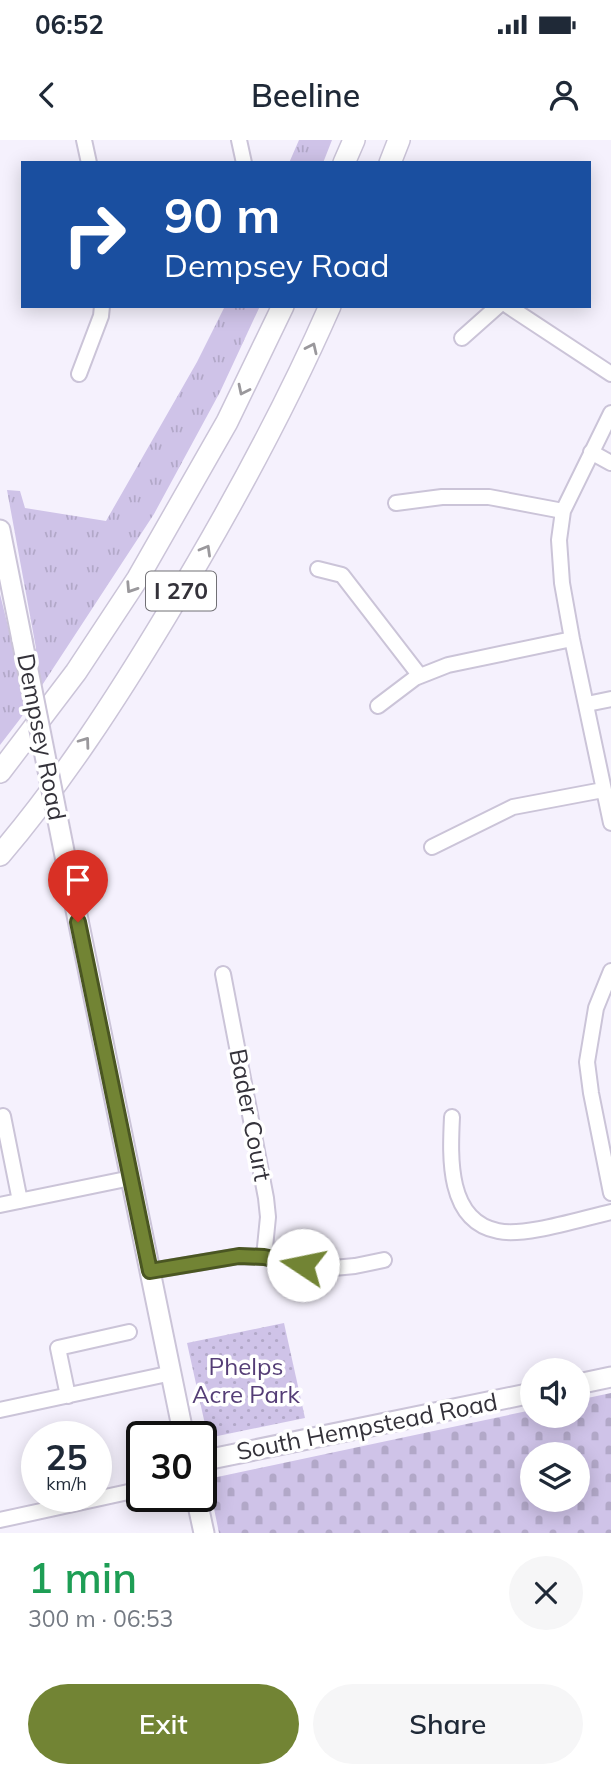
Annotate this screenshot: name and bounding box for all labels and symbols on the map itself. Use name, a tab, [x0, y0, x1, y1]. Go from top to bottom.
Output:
one-way arrow	[303, 343, 317, 355]
one-way arrow	[237, 383, 251, 395]
one-way arrow	[198, 544, 211, 557]
road number: I 270	[146, 572, 216, 611]
one-way arrow	[127, 580, 139, 593]
street label: Dempsey Road	[11, 651, 73, 823]
one-way arrow	[77, 737, 89, 750]
pin	[48, 850, 108, 922]
street label: Bader Court	[223, 1046, 278, 1183]
position arrow	[266, 1228, 340, 1302]
park label: Phelps Acre Park	[192, 1351, 301, 1409]
street label: South Hempstead Road	[234, 1386, 500, 1466]
speed limit sign: 30	[126, 1421, 217, 1512]

